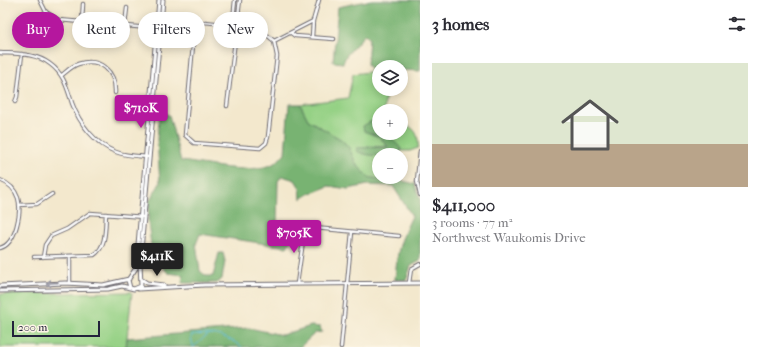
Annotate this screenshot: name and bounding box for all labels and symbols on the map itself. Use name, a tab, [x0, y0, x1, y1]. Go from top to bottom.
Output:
pin: $710K	[113, 95, 169, 129]
pin: $705K	[266, 220, 322, 254]
pin: $411K	[129, 243, 185, 277]
one-way arrow	[46, 279, 59, 287]
scale bar	[12, 319, 100, 338]

